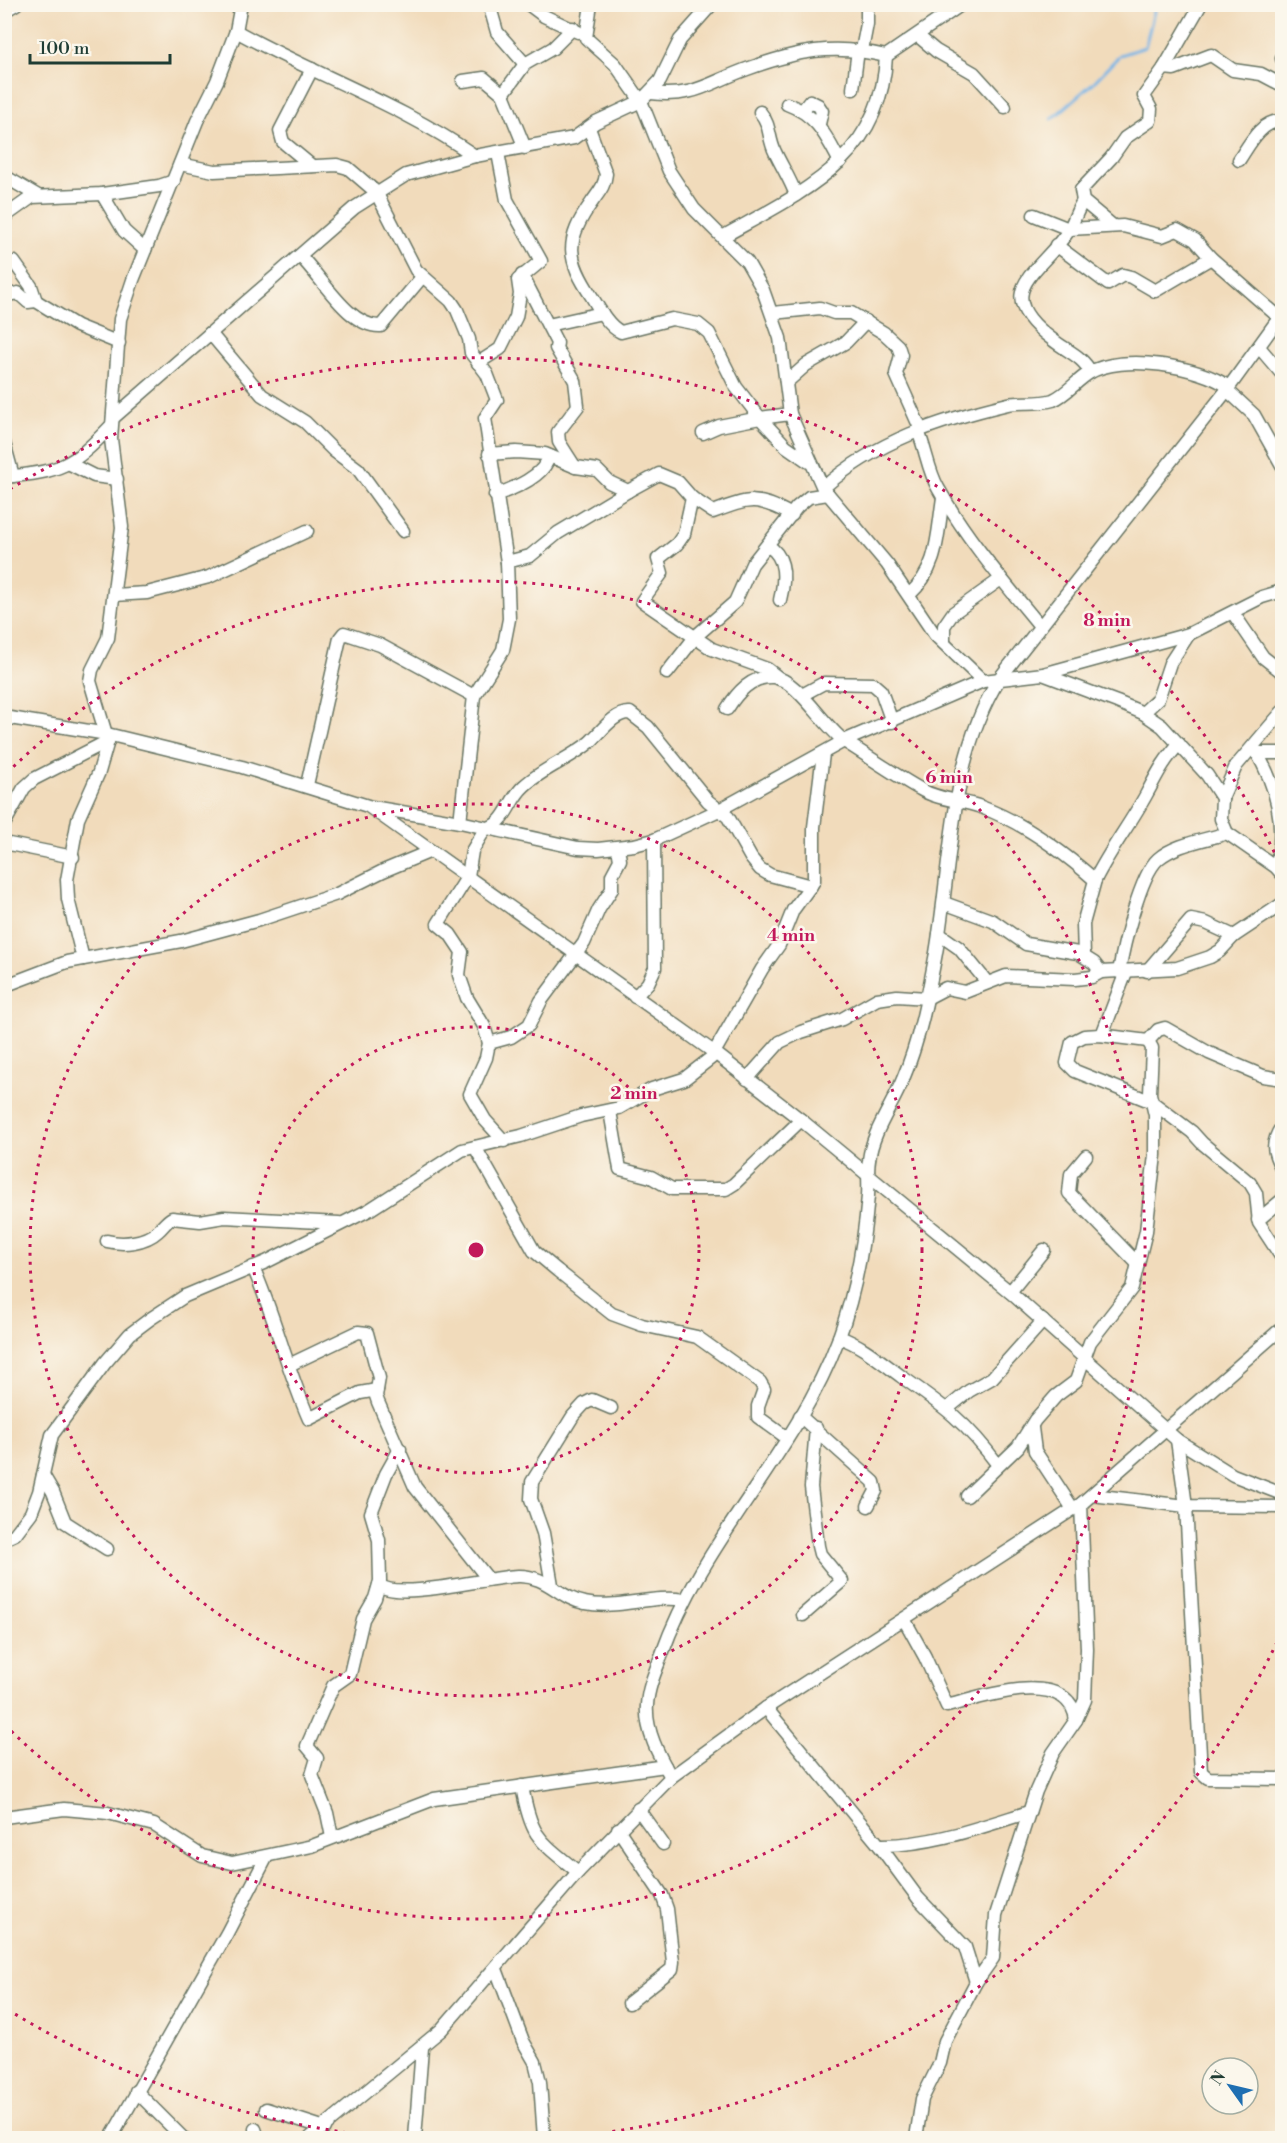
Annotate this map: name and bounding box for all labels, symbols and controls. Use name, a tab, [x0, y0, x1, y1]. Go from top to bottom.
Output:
scale bar	[30, 27, 170, 65]
text: 100 m	[39, 37, 90, 60]
text: 8 min	[1083, 609, 1131, 632]
text: 6 min	[925, 766, 973, 789]
text: 4 min	[767, 924, 815, 947]
text: 2 min	[610, 1082, 658, 1105]
centre of rings	[466, 1240, 486, 1260]
north arrow	[1200, 2056, 1260, 2116]
text: N	[1207, 2067, 1230, 2089]

